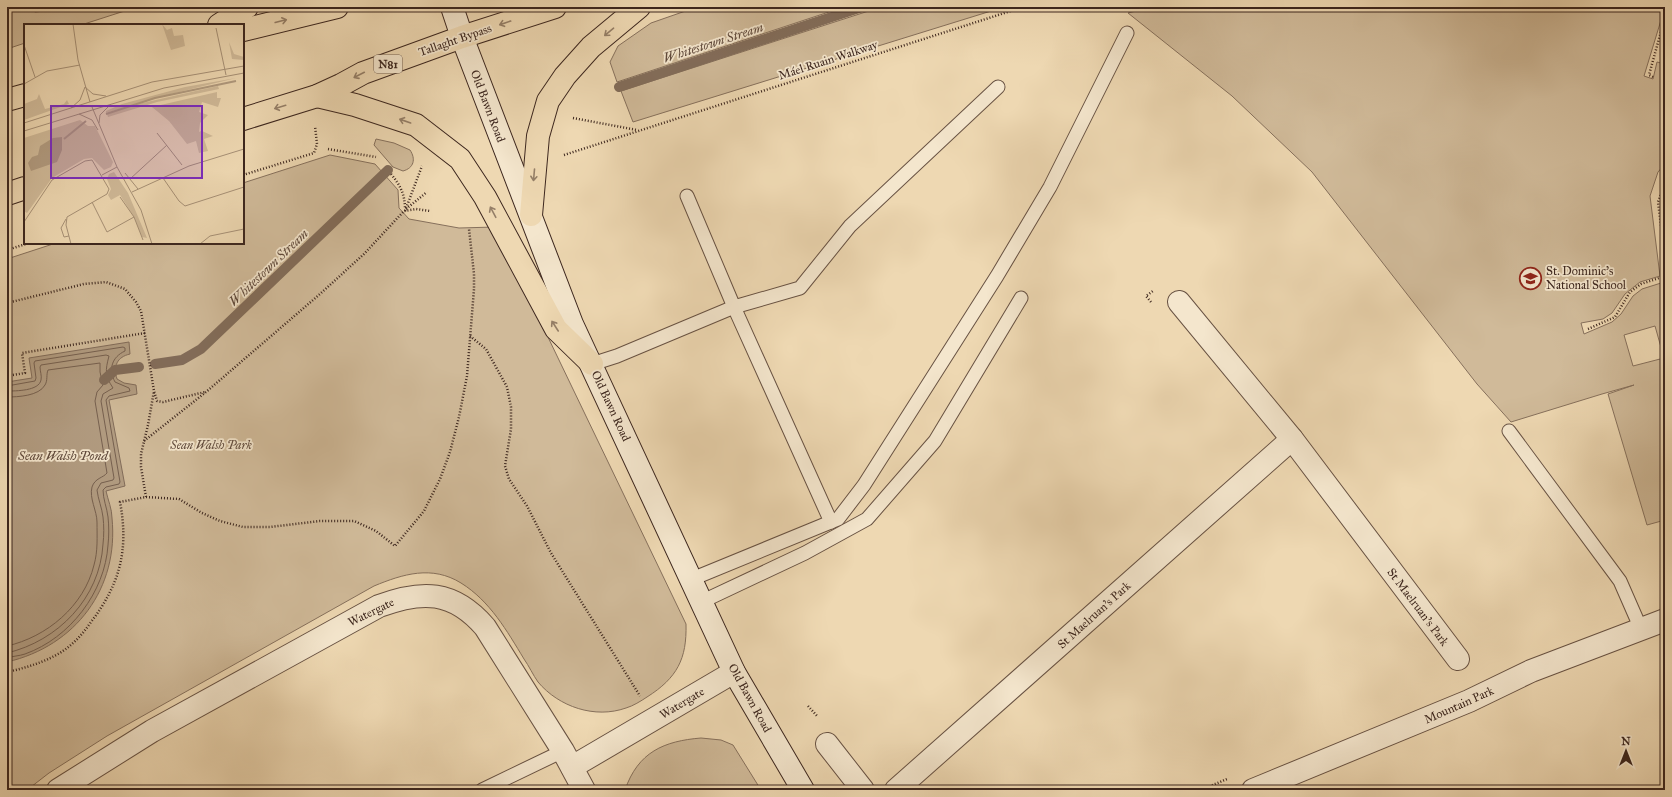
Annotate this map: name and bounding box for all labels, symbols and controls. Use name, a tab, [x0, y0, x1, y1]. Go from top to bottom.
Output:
one-way arrow	[274, 16, 287, 24]
water label: Whitestown Stream	[661, 19, 766, 67]
one-way arrow	[498, 20, 511, 27]
street label: Tallaght Bypass	[417, 21, 494, 60]
inset map	[24, 24, 244, 244]
one-way arrow	[604, 28, 614, 37]
street label: Máel Ruain Walkway	[777, 37, 880, 83]
road number: N81	[374, 55, 402, 73]
street label: Old Bawn Road	[468, 68, 508, 144]
one-way arrow	[354, 72, 366, 79]
one-way arrow	[273, 104, 286, 111]
one-way arrow	[398, 117, 411, 124]
one-way arrow	[530, 168, 537, 181]
one-way arrow	[489, 206, 496, 218]
water label: Whitestown Stream	[226, 225, 312, 310]
place label: St. Dominic's National School	[1546, 264, 1627, 292]
school or university icon: St. Dominic's National School	[1517, 265, 1543, 291]
one-way arrow	[551, 320, 559, 332]
street label: Old Bawn Road	[589, 368, 633, 444]
park label: Sean Walsh Park	[169, 438, 253, 452]
water label: Sean Walsh Pond	[17, 448, 109, 464]
street label: St Maelruan's Park	[1384, 565, 1452, 649]
street label: St Maelruan's Park	[1055, 578, 1134, 651]
street label: Watergate	[346, 595, 397, 630]
street label: Old Bawn Road	[725, 661, 775, 735]
street label: Mountain Park	[1422, 683, 1496, 727]
street label: Watergate	[657, 684, 707, 723]
north arrow	[1606, 731, 1646, 771]
text: N	[1621, 735, 1631, 748]

